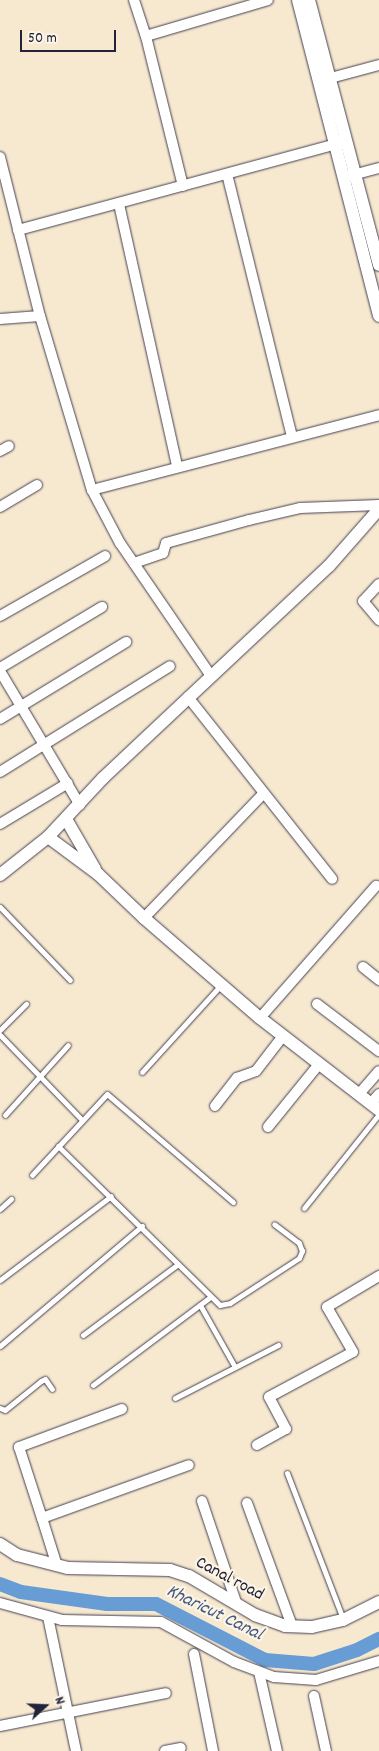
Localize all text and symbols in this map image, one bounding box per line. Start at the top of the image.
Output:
scale bar [22,20,119,52]
text: 50 m [28,28,57,50]
street label: Canal road [191,1553,267,1607]
water label: Kharicut Canal [162,1581,266,1647]
north arrow [20,1681,70,1731]
text: N [49,1694,70,1708]

